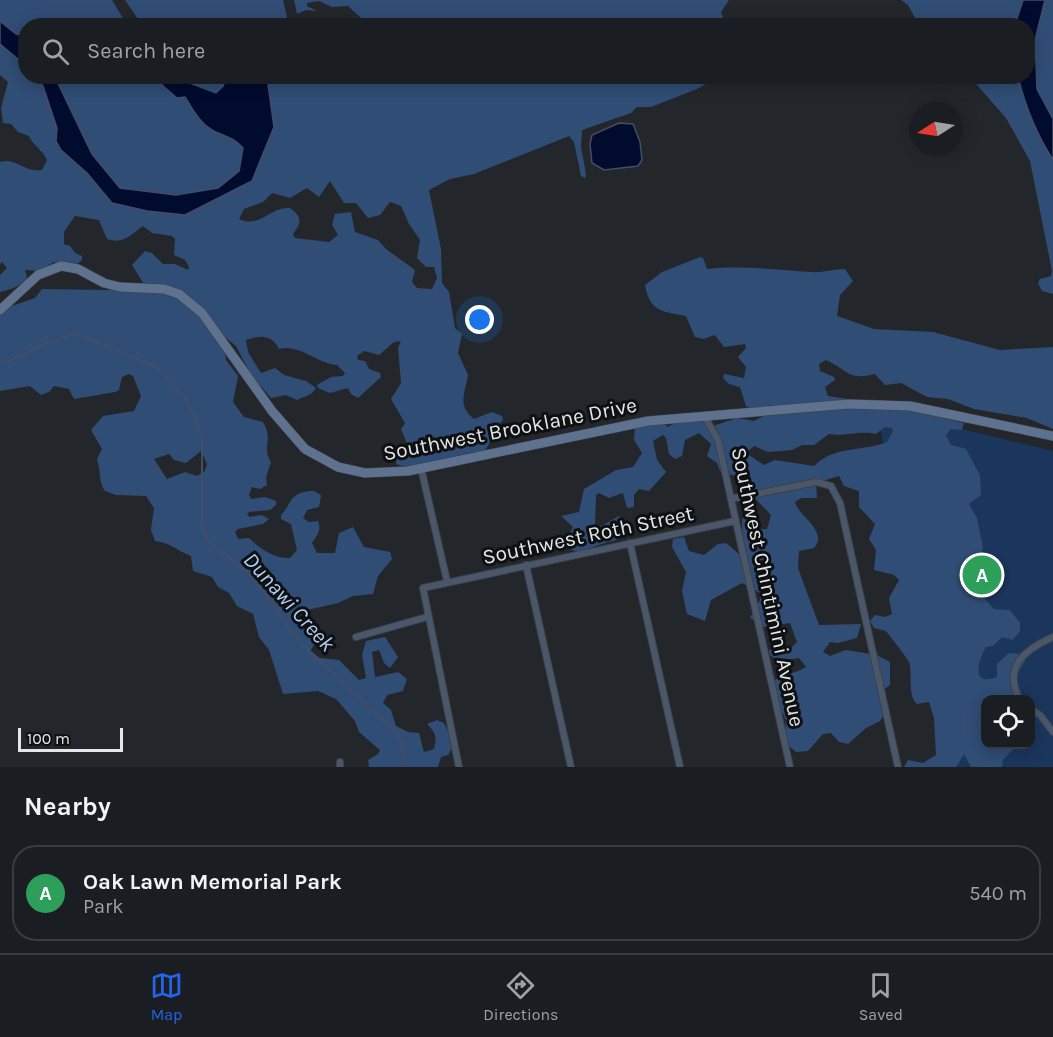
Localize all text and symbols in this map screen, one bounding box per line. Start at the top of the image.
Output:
search box [18,18,1035,84]
icon: search [39,35,72,68]
text: Search here [87,38,205,64]
north arrow [909,102,963,156]
your location [465,305,494,334]
street label: Southwest Brooklane Drive [381,393,639,465]
street label: Southwest Chintimini Avenue [727,445,809,729]
street label: Southwest Roth Street [480,501,696,569]
water label: Dunawi Creek [238,547,341,658]
pin: A [962,552,1002,598]
map controls [981,695,1035,749]
button: locate [981,695,1035,749]
scale bar [18,725,123,752]
text: 100 m [27,729,70,748]
text: Nearby [24,791,111,822]
text: Oak Lawn Memorial Park [83,869,342,895]
text: A [39,882,52,905]
text: 540 m [969,882,1027,905]
text: Park [83,895,124,918]
tab: Map [150,969,183,1024]
tab: Directions [483,969,558,1024]
tab: Saved [859,969,903,1024]

